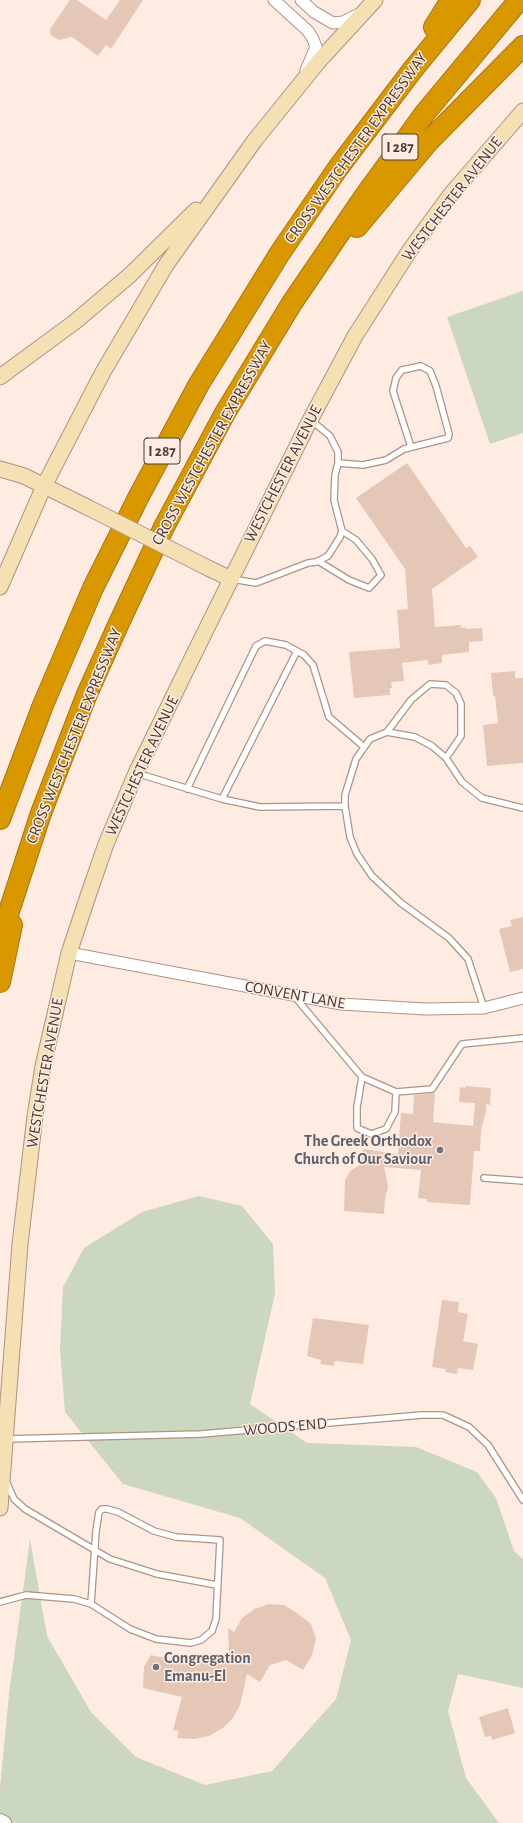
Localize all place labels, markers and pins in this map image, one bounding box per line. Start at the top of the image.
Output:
place label: The Greek Orthodox Church of Our Saviour [294,1131,432,1169]
marker: The Greek Orthodox Church of Our Saviour [435,1145,445,1155]
place label: Congregation Emanu-El [164,1648,251,1686]
marker: Congregation Emanu-El [151,1662,161,1672]

